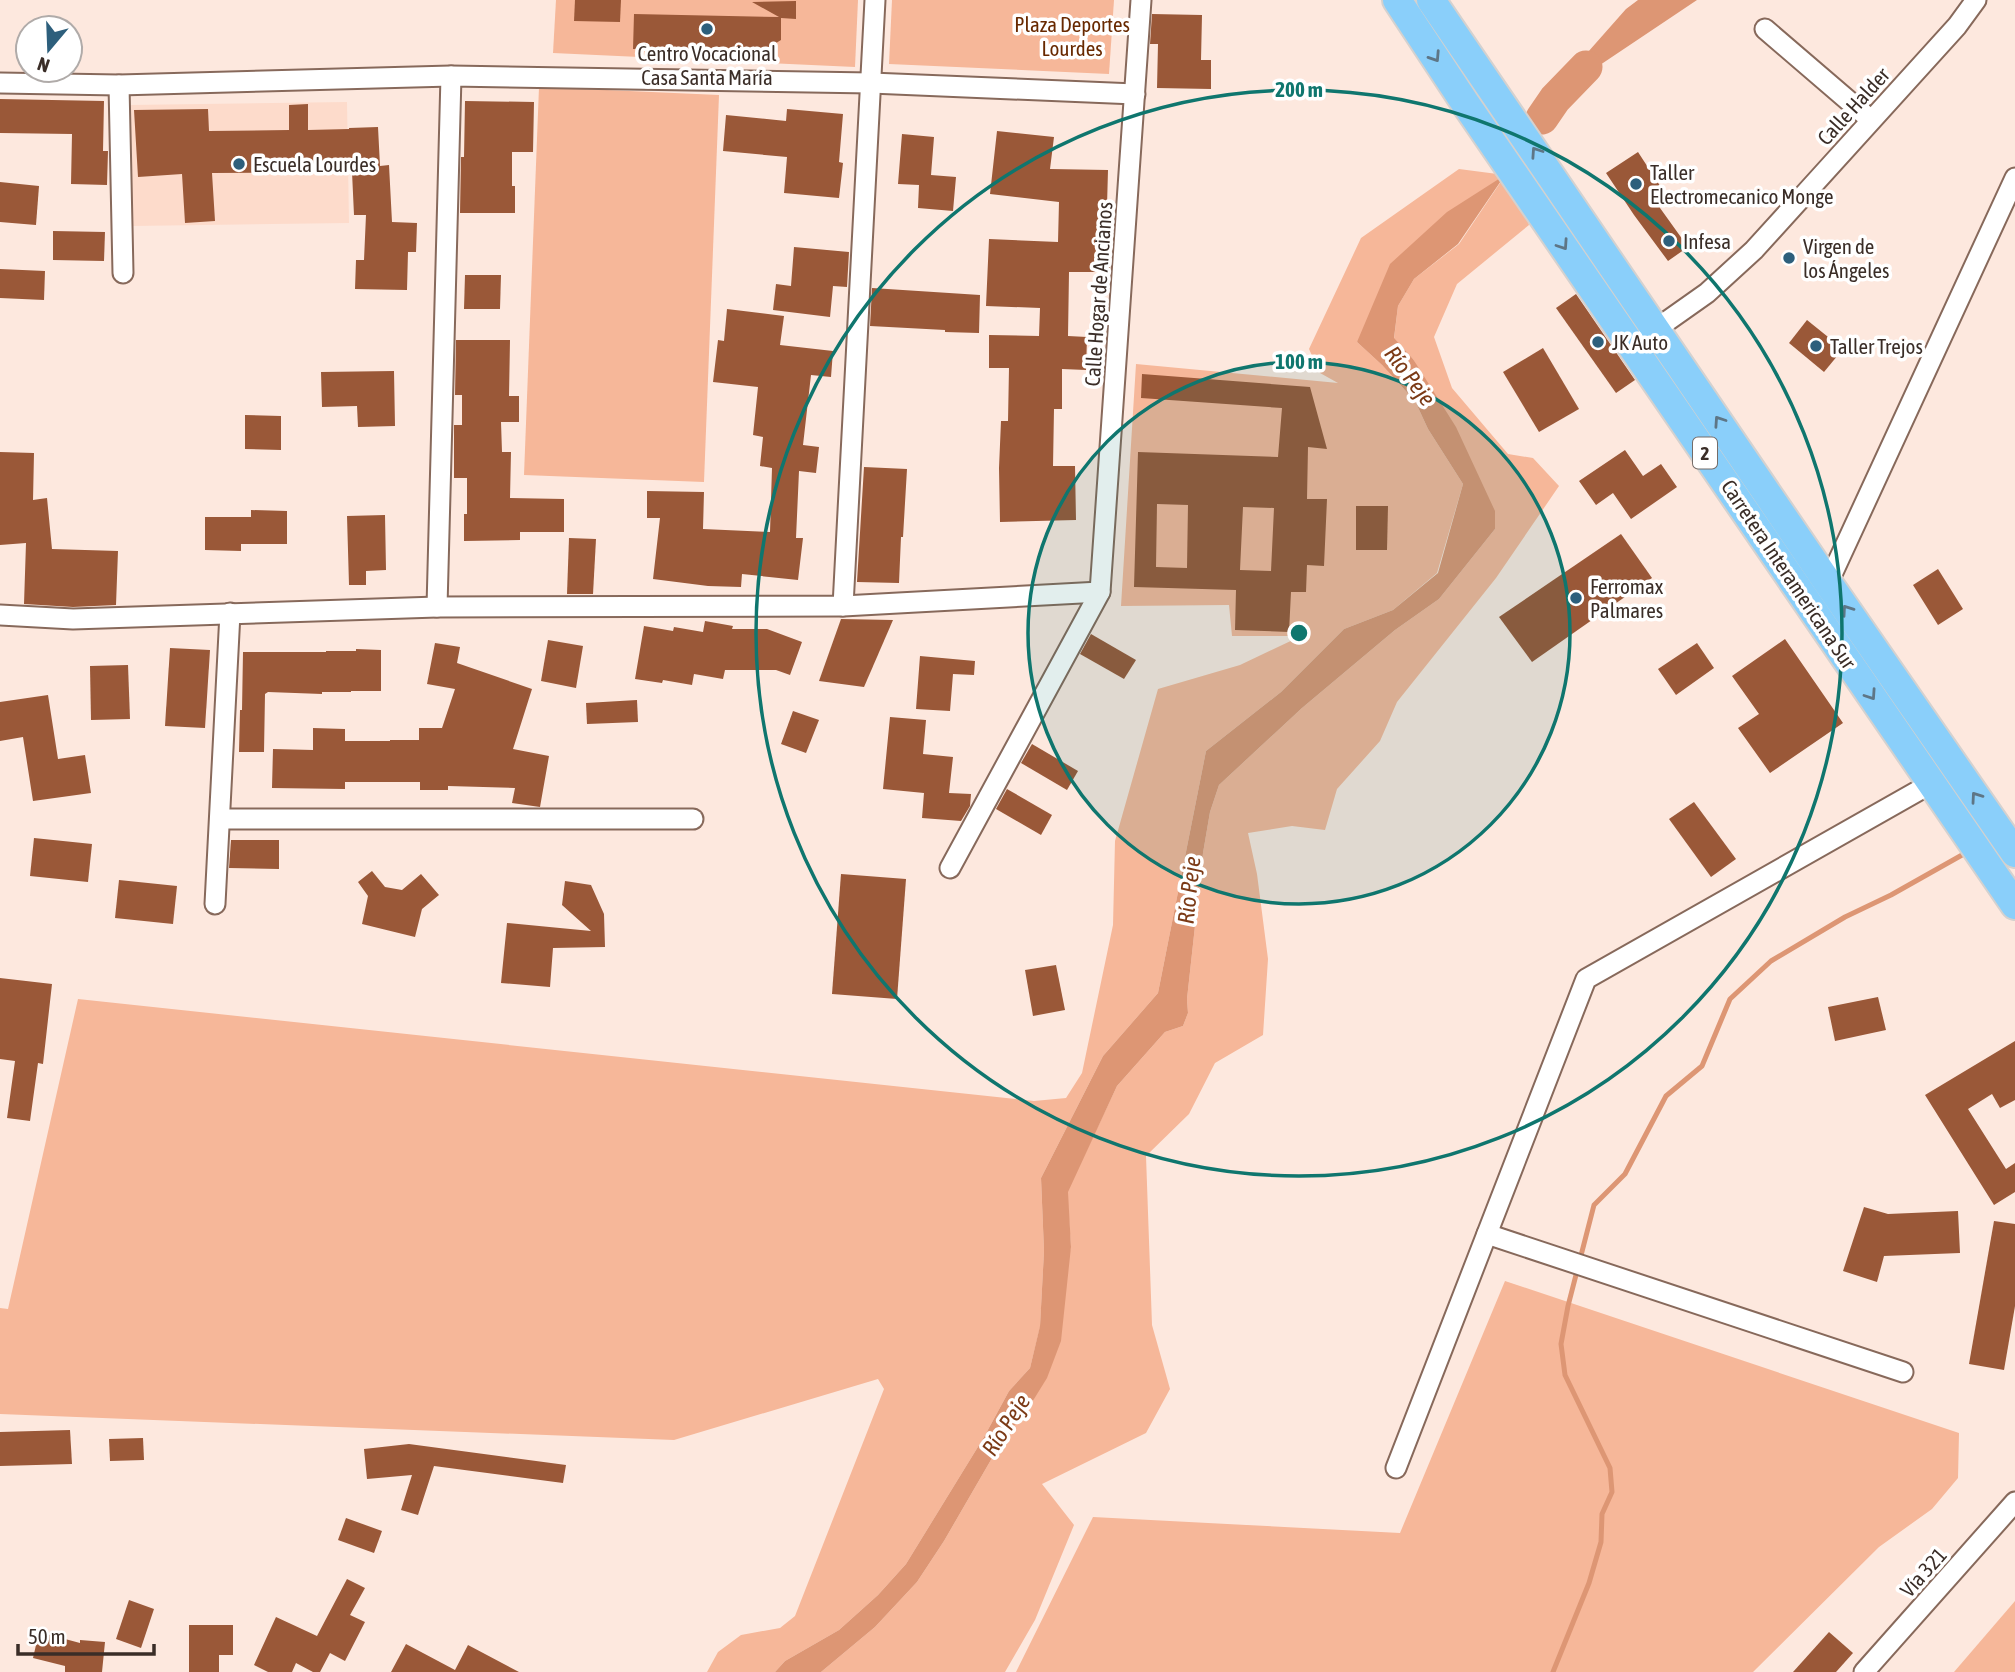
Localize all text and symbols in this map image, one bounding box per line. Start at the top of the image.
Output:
park label: Plaza Deportes Lourdes [1014,12,1130,60]
north arrow [14,14,84,84]
marker: Centro Vocacional Casa Santa María [699,21,715,37]
place label: Centro Vocacional Casa Santa María [637,41,777,89]
one-way arrow [1427,49,1439,62]
text: N [35,53,52,77]
street label: Calle Halder [1812,62,1894,150]
text: 200 m [1275,77,1323,101]
one-way arrow [1531,147,1544,160]
place label: Escuela Lourdes [253,152,376,176]
marker: Escuela Lourdes [231,156,247,172]
place label: Taller Electromecanico Monge [1650,160,1834,208]
marker: Taller Electromecanico Monge [1628,176,1644,192]
street label: Calle Hogar de Ancianos [1080,201,1116,387]
place label: Infesa [1683,229,1731,253]
marker: Infesa [1661,233,1677,249]
place label: Virgen de los Ángeles [1803,234,1889,282]
one-way arrow [1555,237,1567,250]
marker: Virgen de los Ángeles [1781,250,1797,266]
place label: JK Auto [1612,330,1668,354]
marker: JK Auto [1590,334,1606,350]
place label: Taller Trejos [1830,334,1923,358]
marker: Taller Trejos [1808,338,1824,354]
water label: Río Peje [1379,341,1441,411]
text: 100 m [1275,349,1323,373]
one-way arrow [1714,416,1727,429]
road number: 2 [1693,437,1717,468]
street label: Carretera Interamericana Sur [1717,475,1862,674]
place label: Ferromax Palmares [1590,574,1664,622]
marker: Ferromax Palmares [1568,590,1584,606]
one-way arrow [1843,605,1855,618]
centre of rings [1287,621,1311,645]
one-way arrow [1863,688,1876,701]
one-way arrow [1972,792,1984,805]
water label: Río Peje [1173,855,1205,925]
water label: Río Peje [977,1389,1035,1461]
street label: Vía 321 [1895,1543,1951,1601]
scale bar [18,1612,154,1656]
text: 50 m [28,1624,66,1648]

